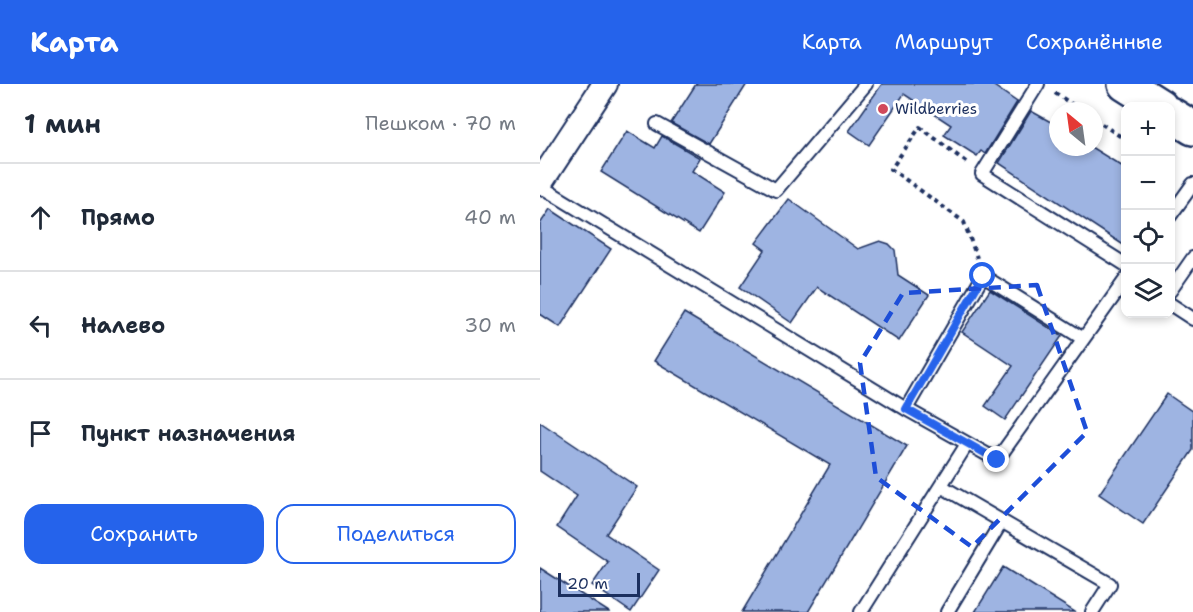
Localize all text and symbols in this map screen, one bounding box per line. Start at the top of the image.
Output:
text: Карта [30,23,119,61]
text: Карта [802,28,862,56]
text: Маршрут [895,28,993,56]
text: Сохранённые [1026,28,1163,56]
place label: Wildberries [895,99,977,119]
marker: Wildberries [876,102,890,116]
north arrow [1049,102,1103,156]
map controls [1121,102,1175,318]
button: + [1121,102,1175,156]
text: 1 мин [24,106,101,141]
text: Пешком · 70 m [365,110,516,136]
button: − [1121,156,1175,210]
icon: ahead [24,201,57,234]
text: Прямо [81,203,155,232]
text: 40 m [464,204,516,230]
button: locate [1121,210,1175,264]
route start [969,262,995,288]
button: layers [1121,264,1175,318]
icon: left [24,309,57,342]
text: Налево [81,311,165,340]
text: 30 m [464,312,516,338]
icon: arrive [24,417,57,450]
text: Пункт назначения [81,419,295,448]
route end [983,446,1009,472]
button: Сохранить [24,504,264,564]
button: Поделиться [276,504,516,564]
scale bar [558,570,640,598]
text: 20 m [567,573,608,594]

